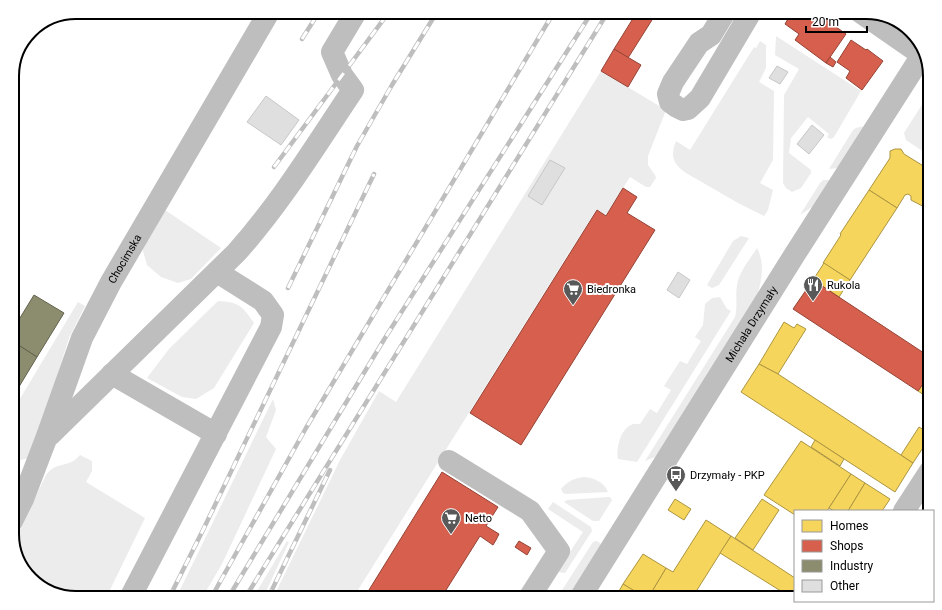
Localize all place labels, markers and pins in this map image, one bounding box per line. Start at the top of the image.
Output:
restaurant icon: Rukola [802,274,824,302]
supermarket icon: Biedronka [562,278,584,306]
place label: Rukola [827,279,860,292]
place label: Biedronka [587,283,636,296]
bus stop icon: Drzymały - PKP [665,464,687,492]
place label: Drzymały - PKP [690,469,765,482]
supermarket icon: Netto [440,507,462,535]
place label: Netto [465,512,492,525]

